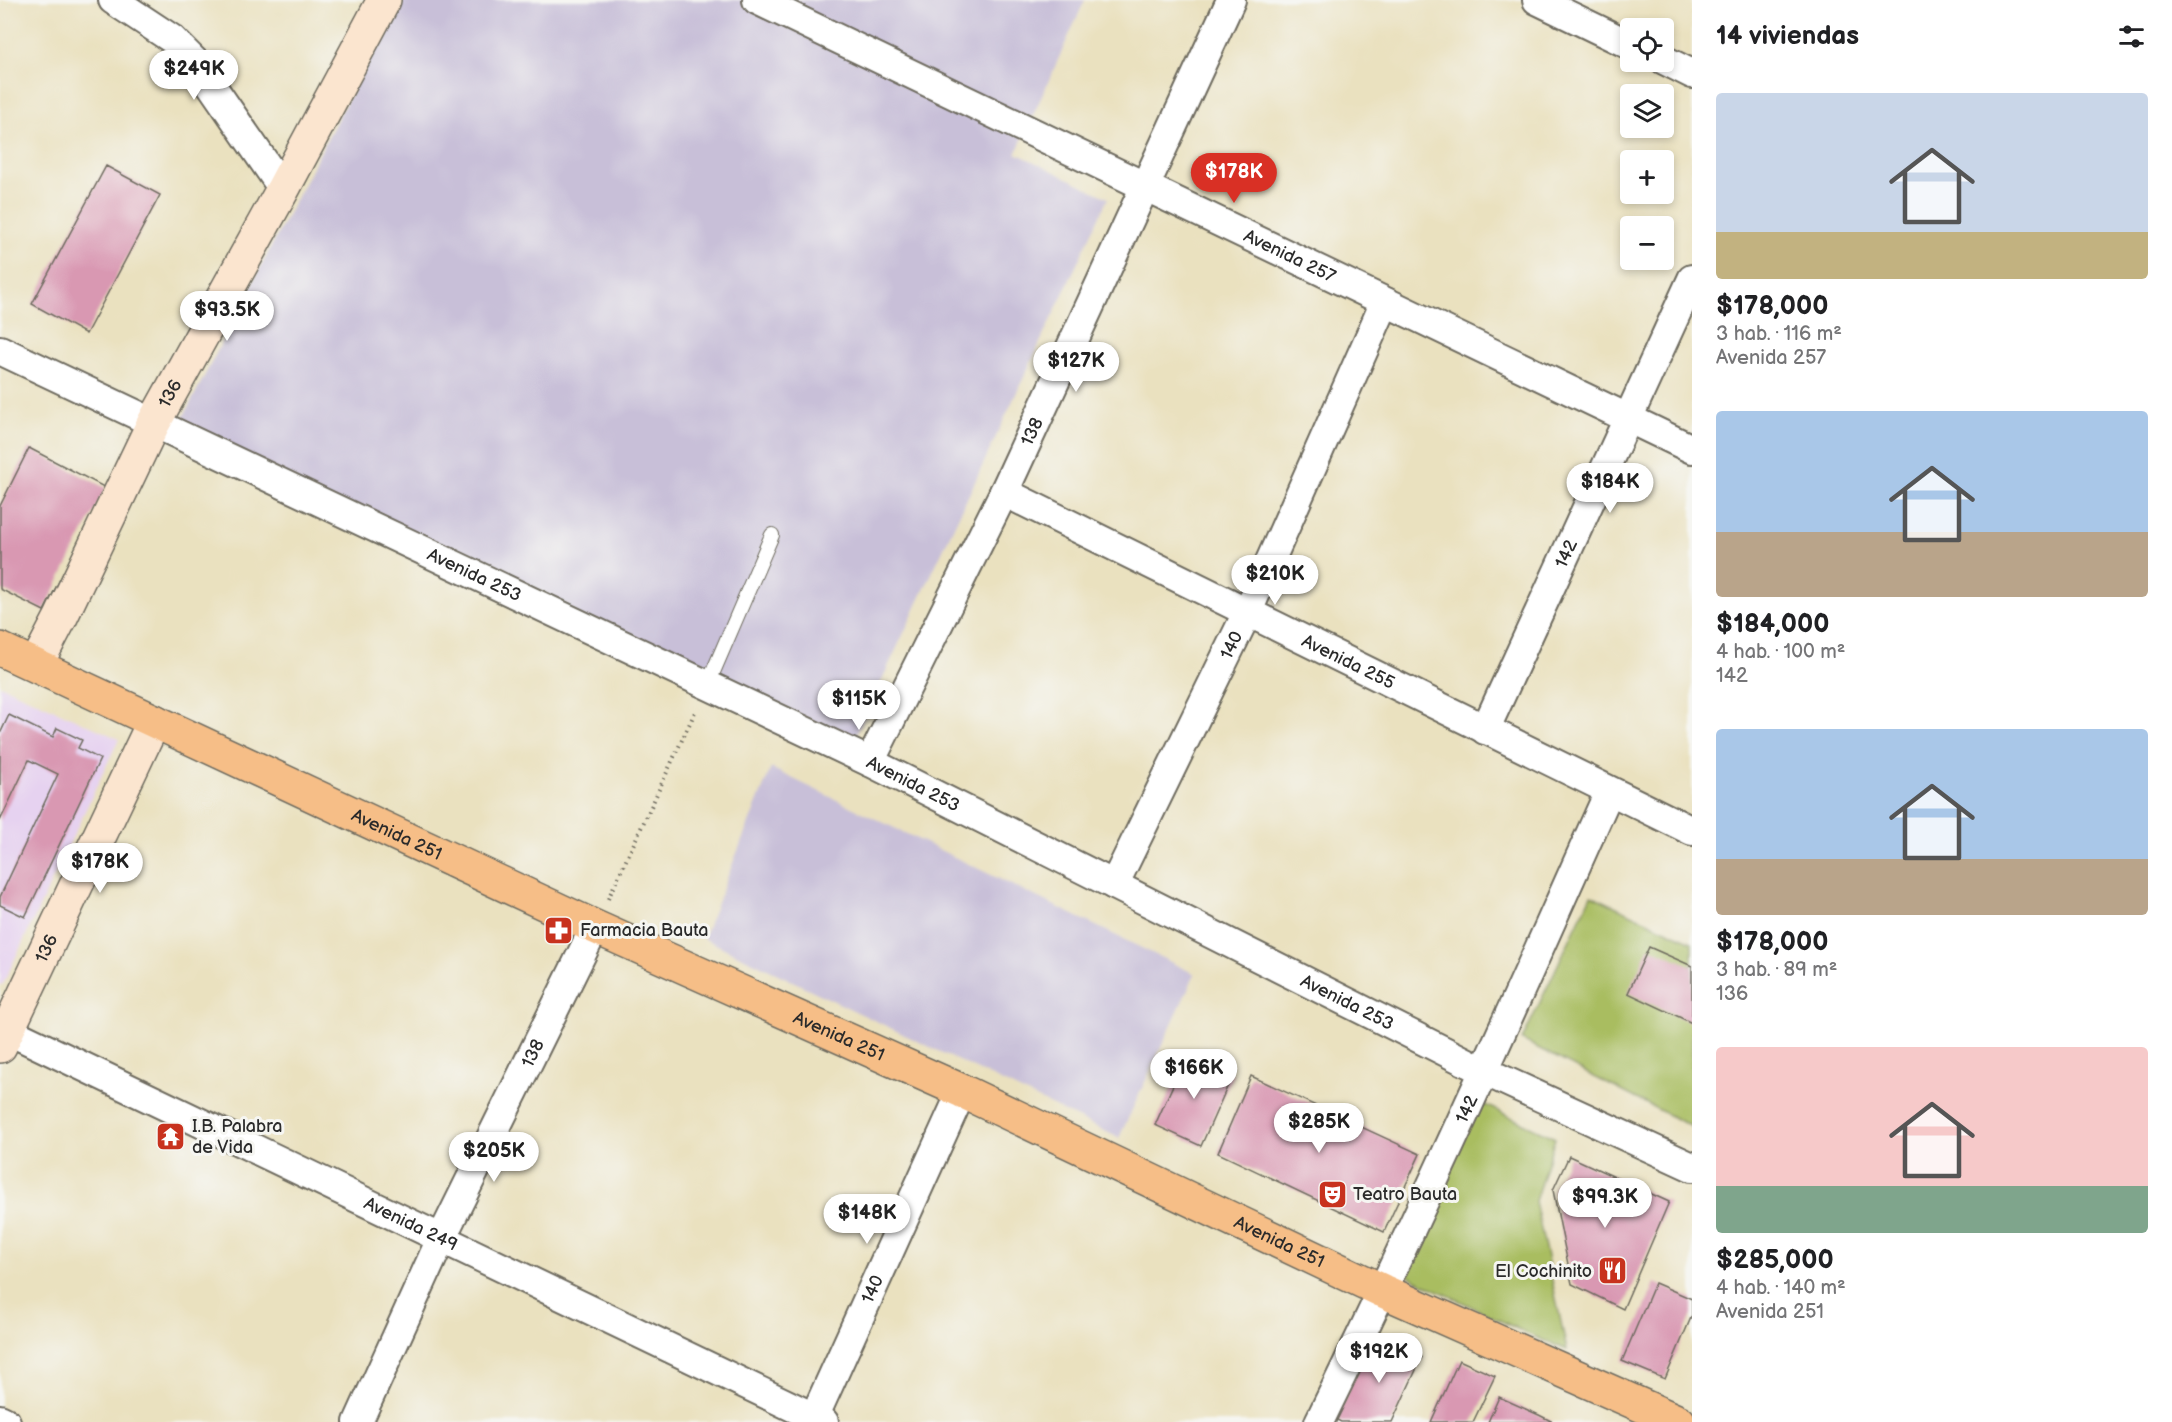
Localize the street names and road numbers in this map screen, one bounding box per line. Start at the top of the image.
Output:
street label: Avenida 257 [1240,225,1339,287]
street label: 136 [154,376,186,411]
street label: 138 [1016,414,1047,449]
street label: 142 [1550,536,1582,571]
street label: Avenida 253 [424,543,525,606]
street label: 140 [1216,628,1247,663]
street label: Avenida 255 [1299,630,1398,693]
street label: Avenida 253 [863,752,963,816]
street label: Avenida 251 [348,804,445,865]
street label: 136 [31,931,62,966]
street label: Avenida 253 [1297,970,1397,1034]
street label: Avenida 251 [790,1007,888,1065]
street label: 138 [517,1036,548,1071]
street label: 142 [1451,1091,1482,1126]
street label: Avenida 249 [361,1192,461,1255]
street label: Avenida 251 [1231,1211,1328,1272]
street label: 140 [857,1272,888,1306]

